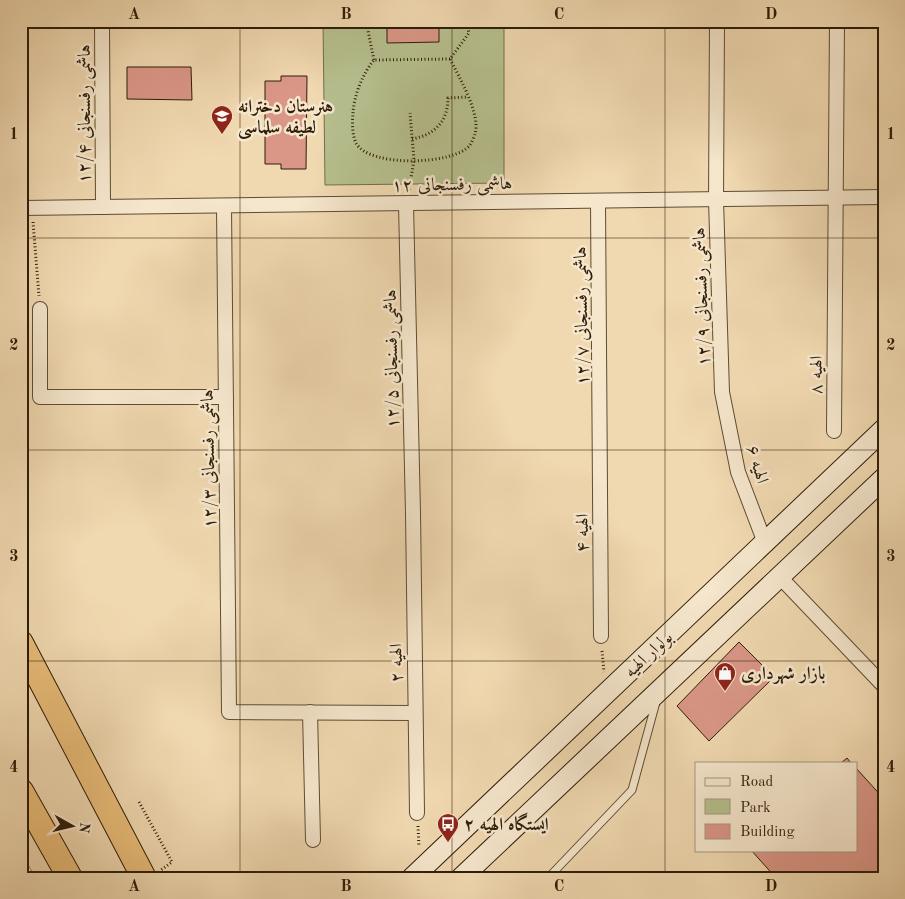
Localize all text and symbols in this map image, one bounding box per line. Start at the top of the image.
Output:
text: A [128,7,140,23]
text: B [340,7,352,23]
text: C [554,7,564,23]
text: D [765,7,777,23]
street label: هاشمی رفسنجانی ۱۲/۴ [76,44,96,184]
place label: هنرستان دخترانه لطیفه سلماسی [238,98,333,140]
school or university icon: هنرستان دخترانه لطیفه سلماسی [210,104,234,135]
text: 1 [9,127,19,143]
text: 1 [886,127,896,143]
street label: هاشمی رفسنجانی ۱۲ [392,175,512,197]
street label: هاشمی رفسنجانی ۱۲/۹ [691,227,715,367]
street label: هاشمی رفسنجانی ۱۲/۷ [572,246,594,386]
street label: هاشمی رفسنجانی ۱۲/۵ [382,289,404,429]
text: 2 [9,338,19,354]
text: 2 [886,338,896,354]
street label: الهیه ۸ [808,355,826,395]
street label: هاشمی رفسنجانی ۱۲/۳ [199,389,221,529]
street label: الهیه ۶ [743,443,771,486]
street label: الهیه ۴ [574,513,592,553]
text: 3 [9,549,19,565]
text: 3 [886,549,896,565]
street label: بولوار الهیه [621,628,677,682]
street label: الهیه ۲ [388,643,406,683]
shop icon: بازار شهرداری [713,661,737,692]
place label: بازار شهرداری [741,665,825,685]
text: 4 [9,760,19,776]
text: 4 [886,760,896,776]
legend [695,762,858,852]
text: Road [740,775,774,790]
text: Park [740,801,771,816]
north arrow [48,802,98,852]
bus stop icon: ایستگاه الهیه ۲ [436,812,460,843]
place label: ایستگاه الهیه ۲ [464,812,549,834]
text: N [76,821,92,834]
text: Building [740,825,795,840]
text: A [128,879,140,895]
text: B [340,879,352,895]
text: C [554,879,564,895]
text: D [765,879,777,895]

